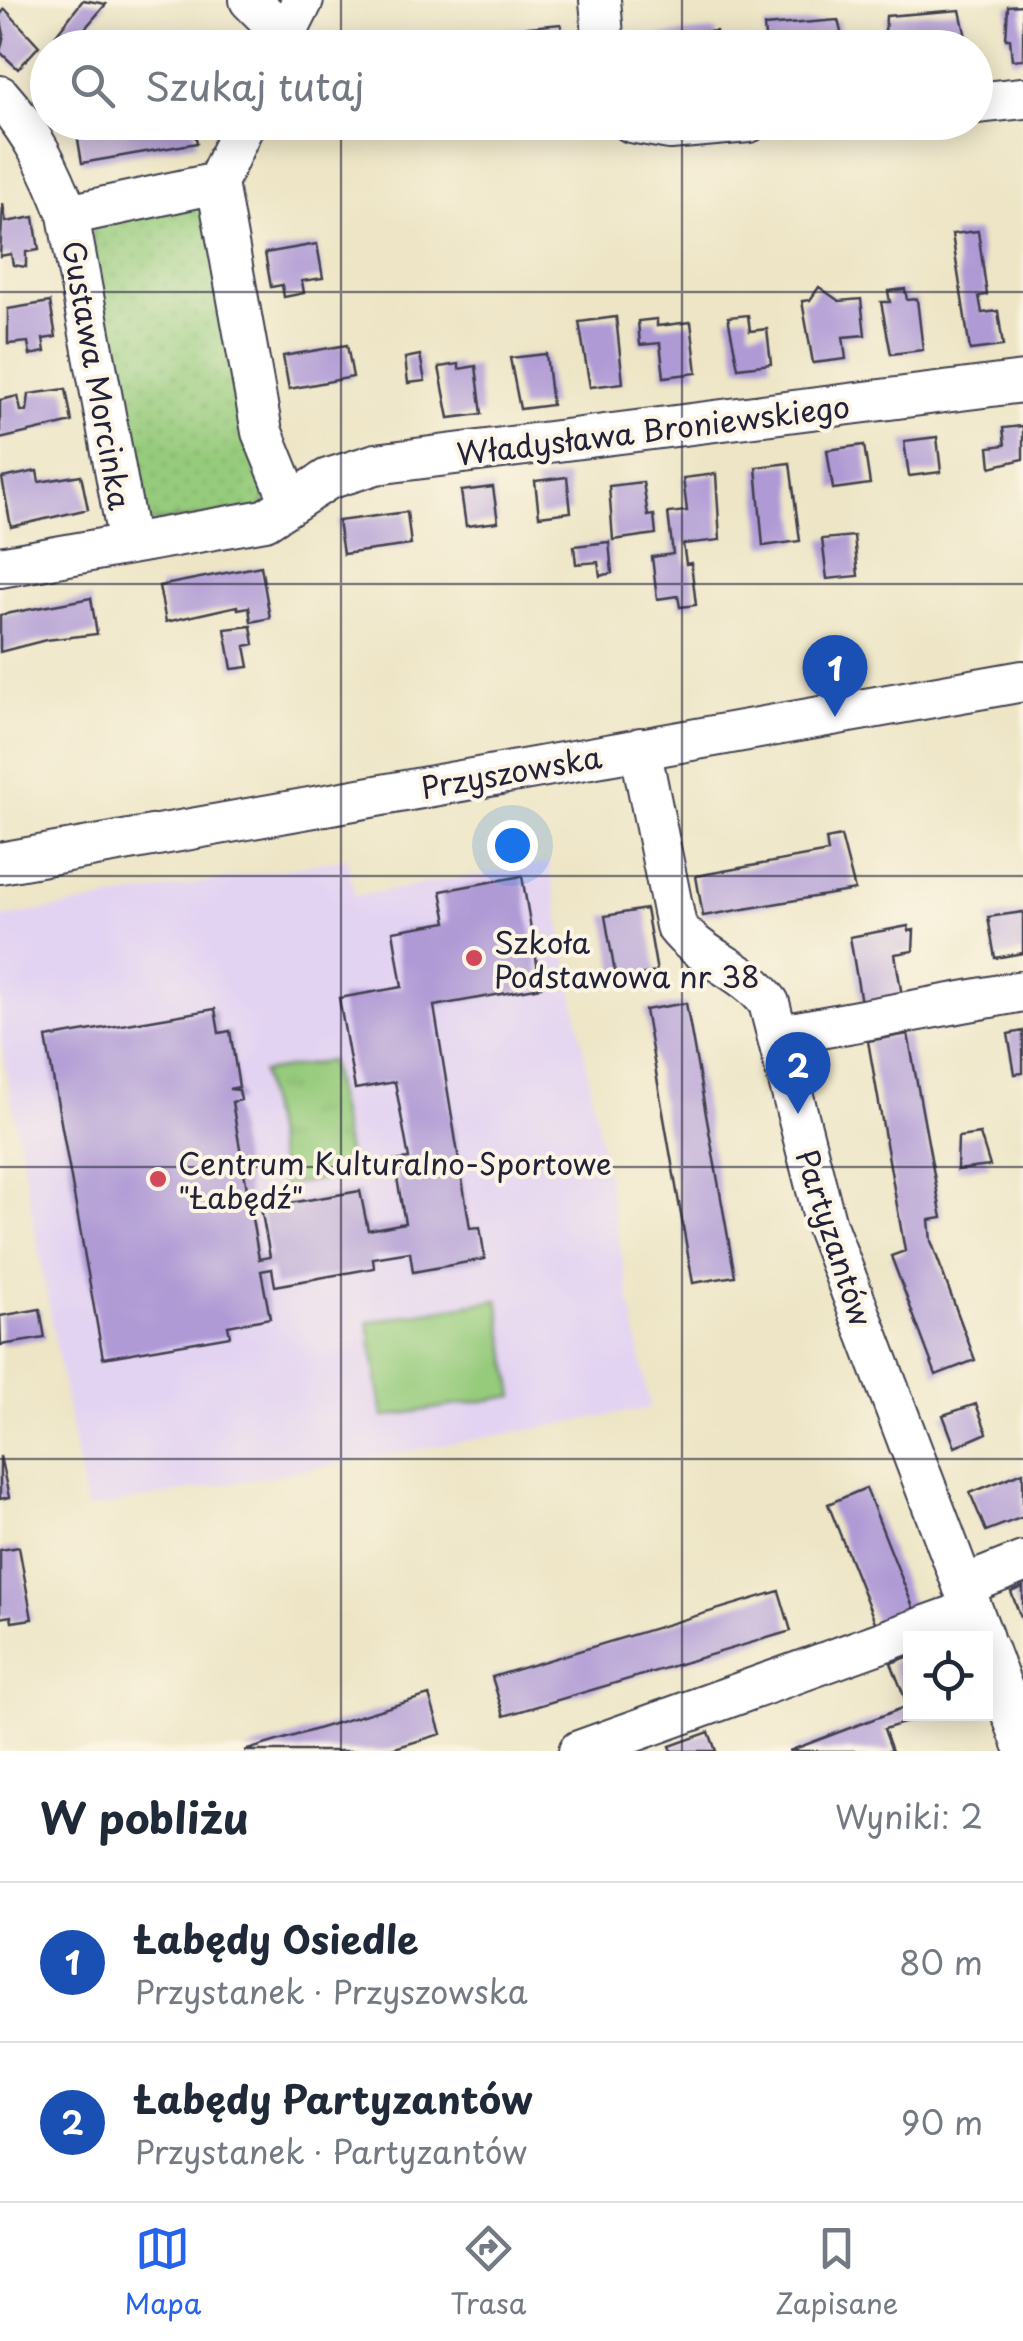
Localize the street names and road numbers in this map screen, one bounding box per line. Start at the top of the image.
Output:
street label: Gustawa Morcinka [52,237,144,513]
street label: Władysława Broniewskiego [454,383,852,475]
street label: Przyszowska [417,733,605,809]
street label: Partyzantów [785,1143,885,1331]

